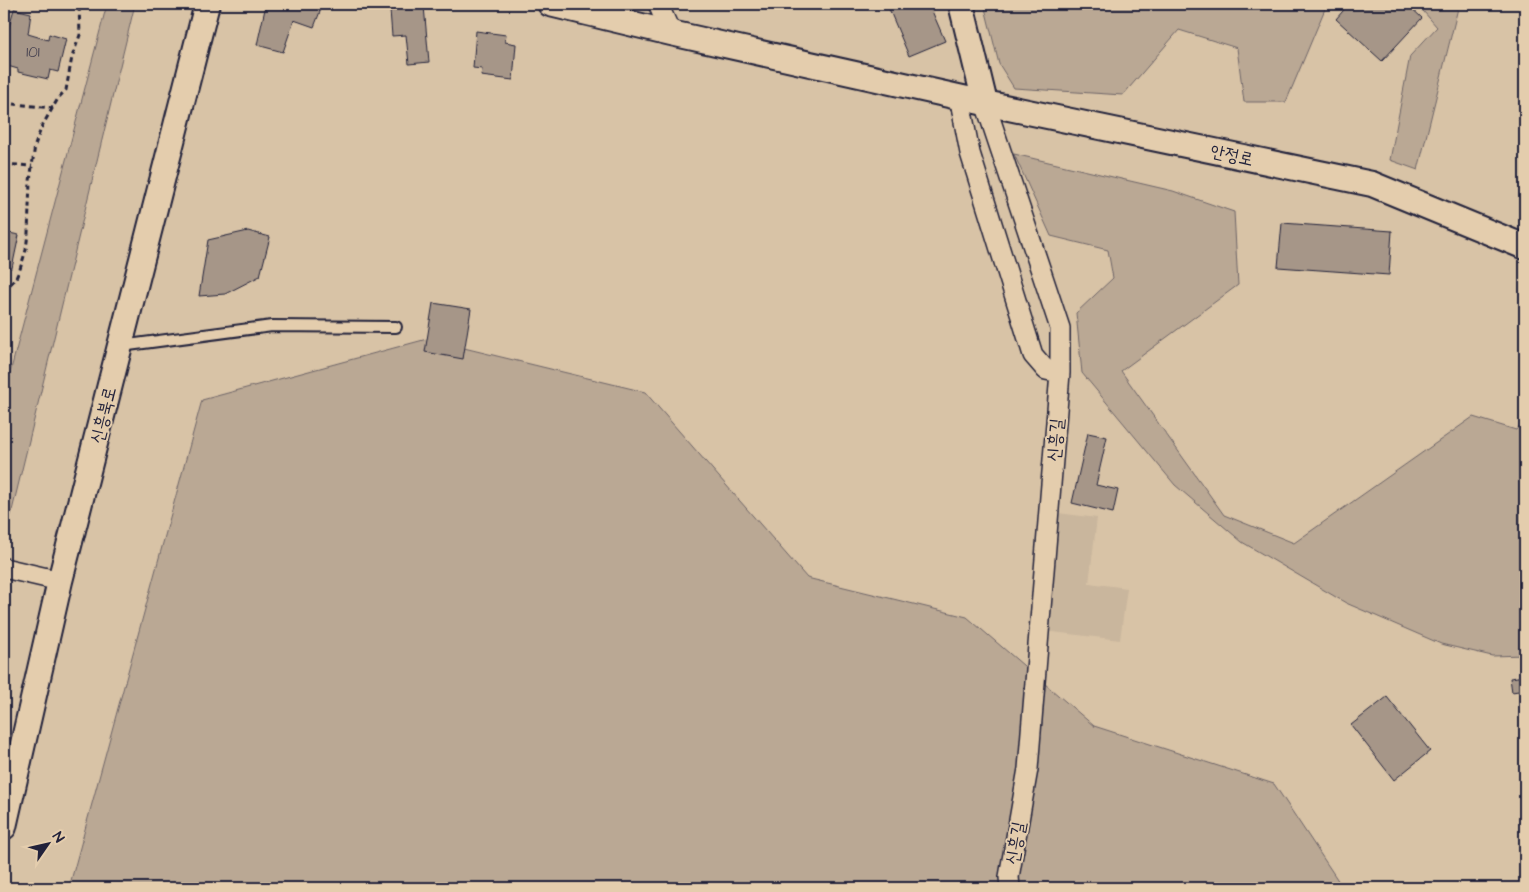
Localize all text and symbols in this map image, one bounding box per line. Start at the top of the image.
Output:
house number: 101 [26,42,40,63]
street label: 안정로 [1208,139,1256,172]
street label: 신흥북로 [84,384,123,446]
street label: 신흥길 [1041,417,1070,463]
street label: 신흥길 [999,819,1032,867]
north arrow [22,820,72,870]
text: N [47,828,69,847]

